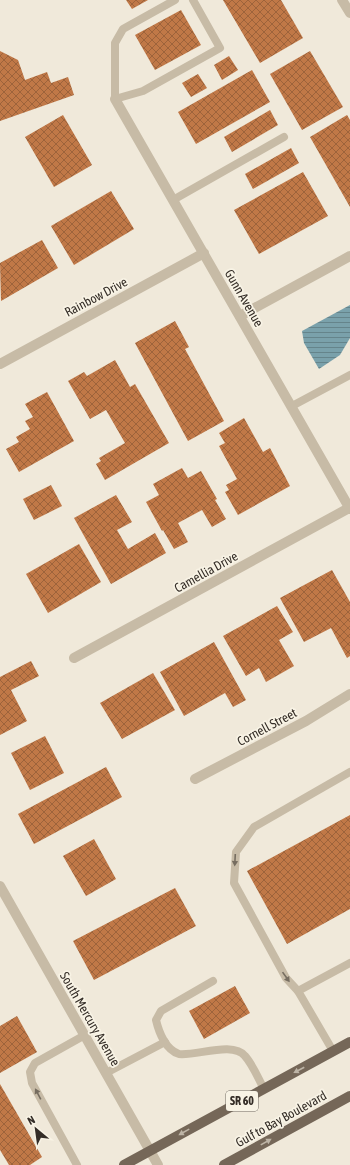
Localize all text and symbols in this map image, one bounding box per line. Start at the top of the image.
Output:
street label: Gunn Avenue [222,267,266,329]
street label: Rainbow Drive [62,274,130,320]
street label: Camellia Drive [172,548,240,596]
street label: Cornell Street [235,705,300,749]
one-way arrow [232,854,238,867]
street label: South Mercury Avenue [57,969,123,1069]
one-way arrow [282,971,290,982]
one-way arrow [293,1067,304,1073]
one-way arrow [35,1088,41,1100]
street label: Gulf to Bay Boulevard [233,1088,329,1150]
road number: SR 60 [226,1091,258,1111]
north arrow [16,1109,56,1149]
text: N [25,1113,37,1127]
one-way arrow [179,1129,190,1136]
one-way arrow [260,1139,272,1146]

